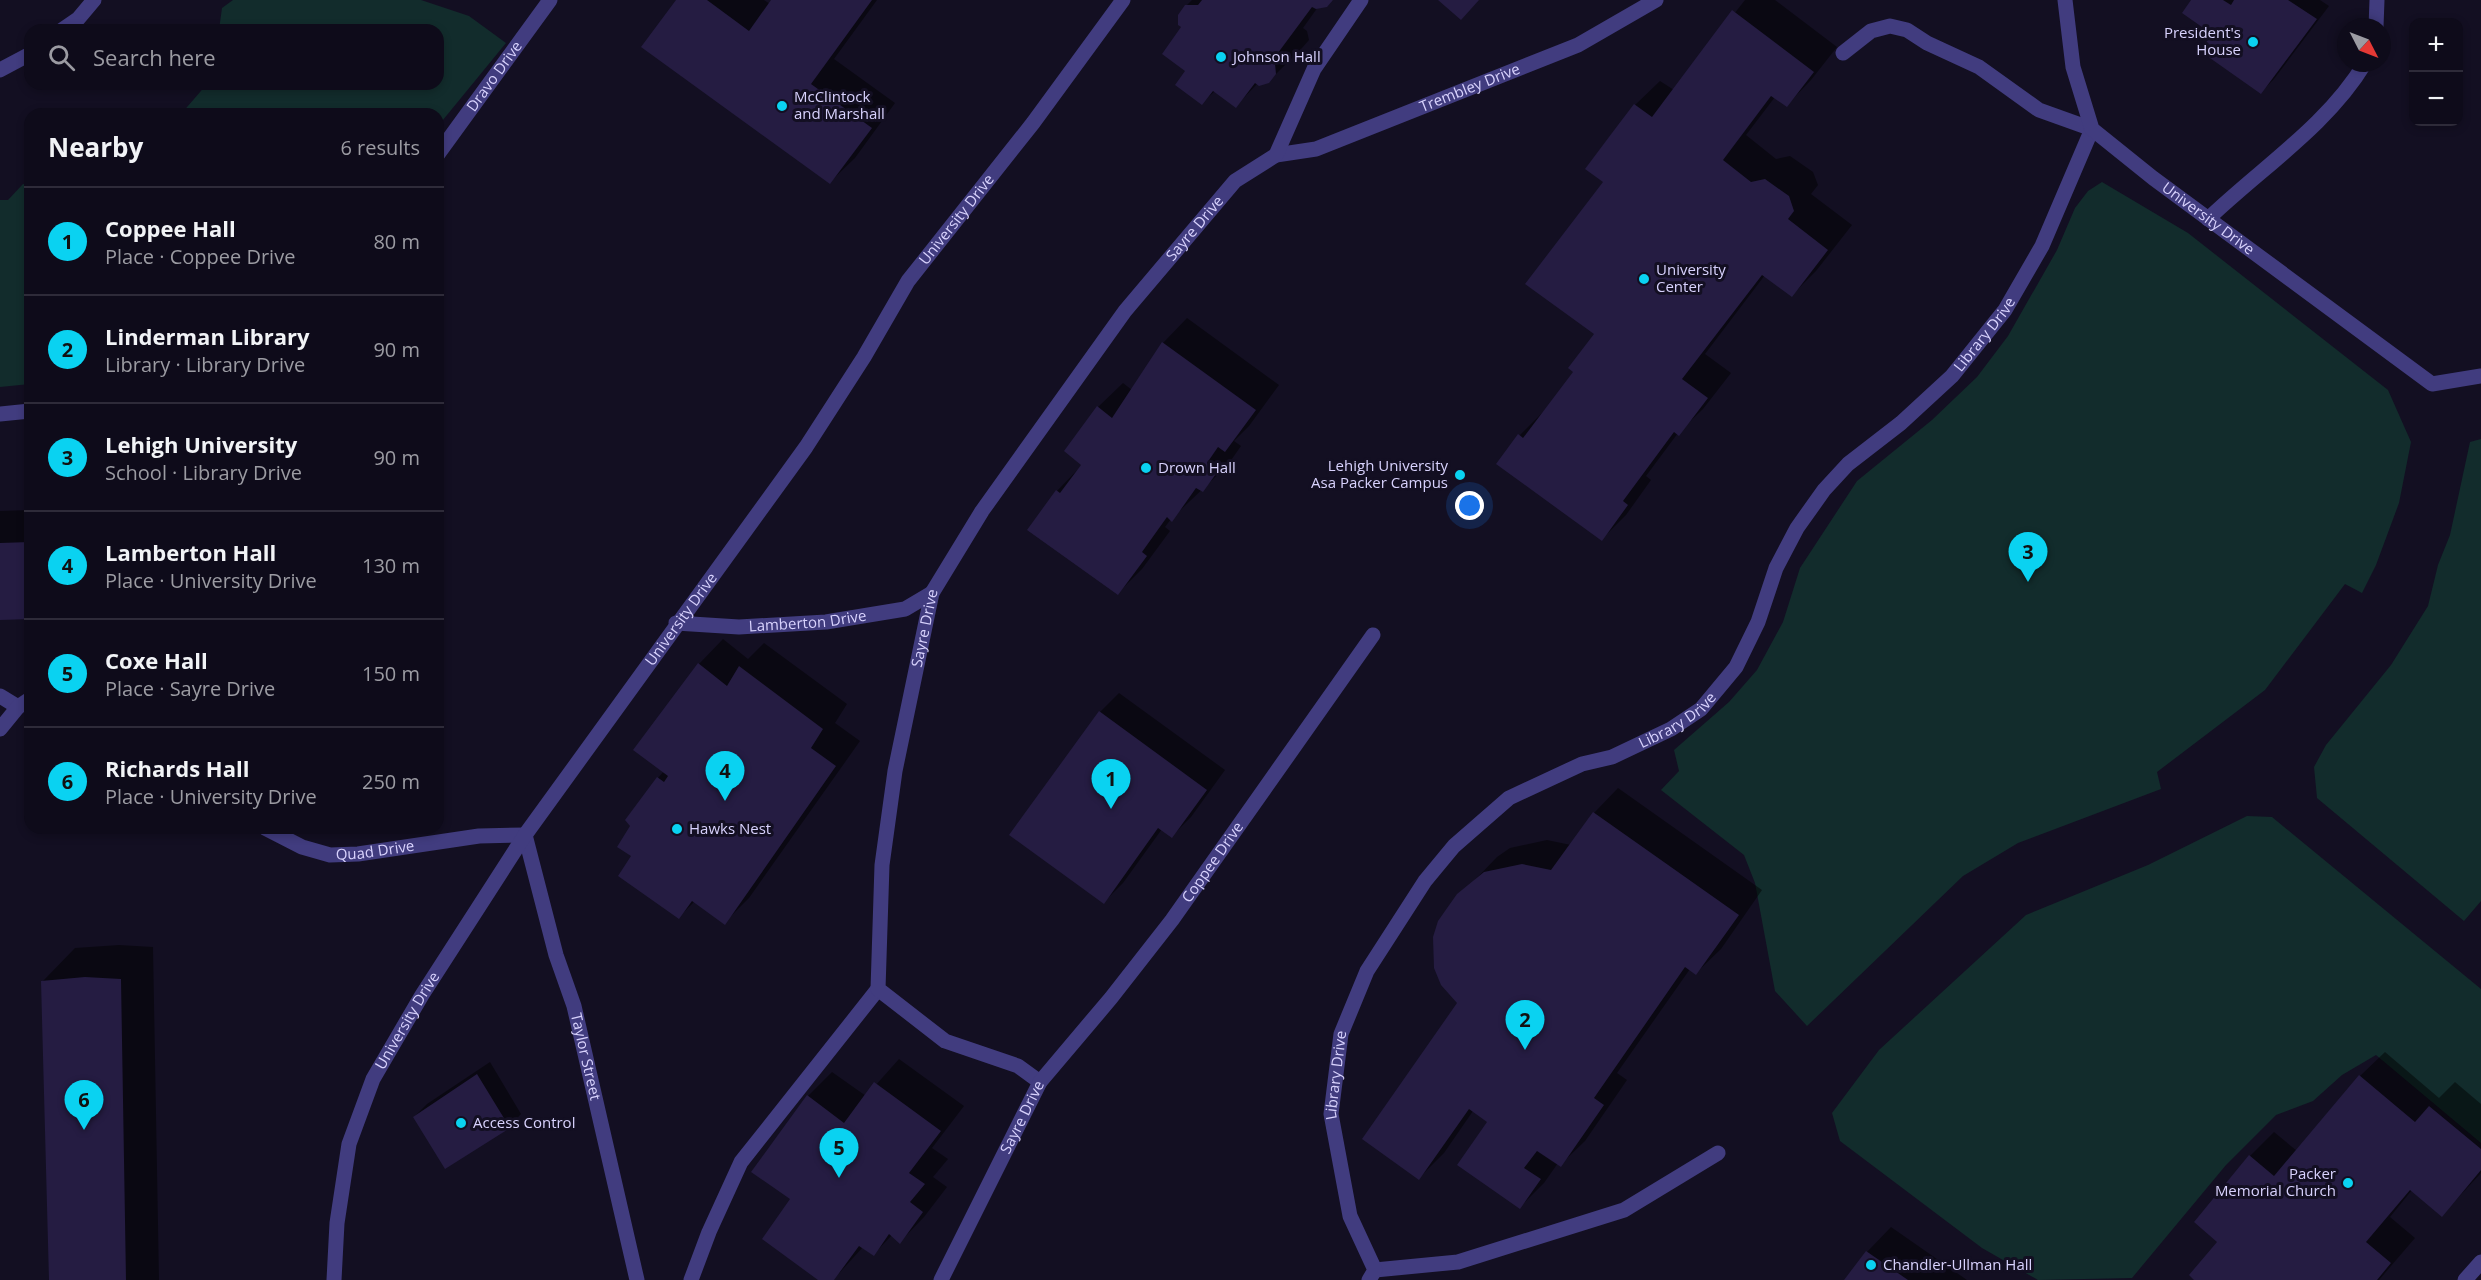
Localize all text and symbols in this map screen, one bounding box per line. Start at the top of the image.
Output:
north arrow [2337,18,2391,72]
map controls [2409,18,2463,126]
button: + [2409,18,2463,72]
place label: President's House [2164,22,2241,59]
search box [24,24,444,90]
marker: President's House [2246,35,2260,49]
street label: Dravo Drive [461,36,526,115]
icon: search [45,41,78,74]
text: Search here [93,42,216,72]
place label: Johnson Hall [1231,46,1321,66]
marker: Johnson Hall [1214,50,1228,64]
street label: Trembley Drive [1416,58,1523,116]
button: − [2409,72,2463,126]
place label: McClintock and Marshall [794,86,885,123]
marker: McClintock and Marshall [775,99,789,113]
text: Nearby [48,129,143,165]
text: 6 results [340,134,420,161]
street label: University Drive [914,169,998,269]
street label: University Drive [2158,177,2259,259]
street label: Sayre Drive [1161,191,1227,265]
text: Coppee Hall [105,213,236,243]
text: 1 [62,228,73,255]
text: 80 m [373,228,420,255]
text: Place · Coppee Drive [105,243,295,270]
place label: University Center [1656,259,1726,296]
marker: University Center [1637,272,1651,286]
street label: Library Drive [1948,293,2019,375]
text: Linderman Library [105,321,309,351]
text: 2 [62,336,73,363]
text: 90 m [373,336,420,363]
text: Library · Library Drive [105,351,305,378]
text: Lehigh University [105,429,297,459]
text: 3 [62,444,73,471]
text: 90 m [373,444,420,471]
place label: Lehigh University Asa Packer Campus [1311,455,1448,492]
place label: Drown Hall [1158,457,1236,477]
text: School · Library Drive [105,459,302,486]
marker: Drown Hall [1139,461,1153,475]
marker: Lehigh University Asa Packer Campus [1453,468,1467,482]
your location [1455,491,1484,520]
pin: 3 [2008,532,2048,582]
text: Lamberton Hall [105,537,276,567]
text: 4 [62,552,73,579]
text: 130 m [362,552,420,579]
text: Place · University Drive [105,567,317,594]
street label: University Drive [640,568,721,669]
street label: Sayre Drive [906,587,942,669]
street label: Lamberton Drive [748,605,868,635]
text: Coxe Hall [105,645,208,675]
text: 5 [62,660,73,687]
text: 150 m [362,660,420,687]
text: Place · Sayre Drive [105,675,275,702]
street label: Library Drive [1635,687,1720,752]
pin: 4 [706,752,744,801]
text: Richards Hall [105,753,249,783]
pin: 1 [1092,760,1130,809]
text: 6 [62,768,73,795]
text: 250 m [362,768,420,795]
text: Place · University Drive [105,783,317,810]
street label: Coppee Drive [1177,817,1247,906]
place label: Hawks Nest [689,818,771,838]
marker: Hawks Nest [670,822,684,836]
street label: Quad Drive [335,835,416,864]
street label: University Drive [370,967,443,1073]
pin: 2 [1506,1000,1544,1050]
street label: Taylor Street [567,1011,606,1102]
street label: Library Drive [1320,1029,1350,1122]
street label: Sayre Drive [995,1077,1048,1157]
pin: 6 [64,1080,104,1130]
place label: Access Control [473,1112,575,1132]
marker: Access Control [454,1116,468,1130]
pin: 5 [820,1128,858,1178]
place label: Packer Memorial Church [2215,1163,2336,1200]
marker: Packer Memorial Church [2341,1176,2355,1190]
place label: Chandler-Ullman Hall [1883,1254,2032,1274]
marker: Chandler-Ullman Hall [1864,1258,1878,1272]

